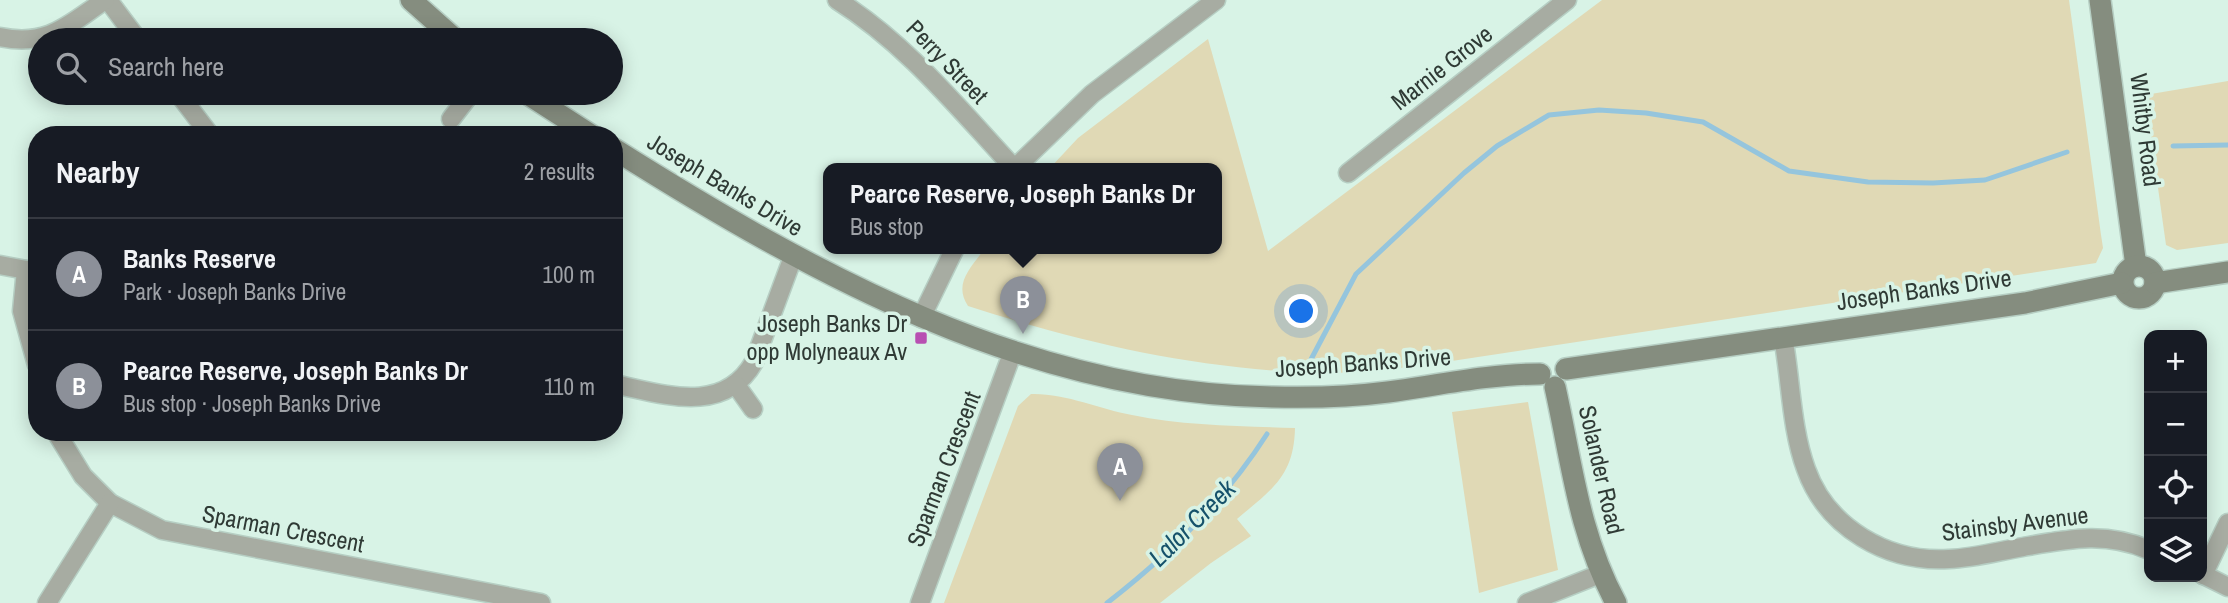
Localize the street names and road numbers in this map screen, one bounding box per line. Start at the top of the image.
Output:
street label: Perry Street [900,12,996,111]
street label: Marnie Grove [1384,18,1499,117]
street label: Whitby Road [2123,71,2169,188]
street label: Joseph Banks Drive [642,125,809,243]
street label: Joseph Banks Drive [1834,261,2013,317]
street label: Joseph Banks Drive [1274,340,1452,384]
street label: Sparman Crescent [899,386,988,551]
street label: Solander Road [1572,402,1632,537]
street label: Sparman Crescent [200,497,367,559]
street label: Stainsby Avenue [1940,498,2090,548]

